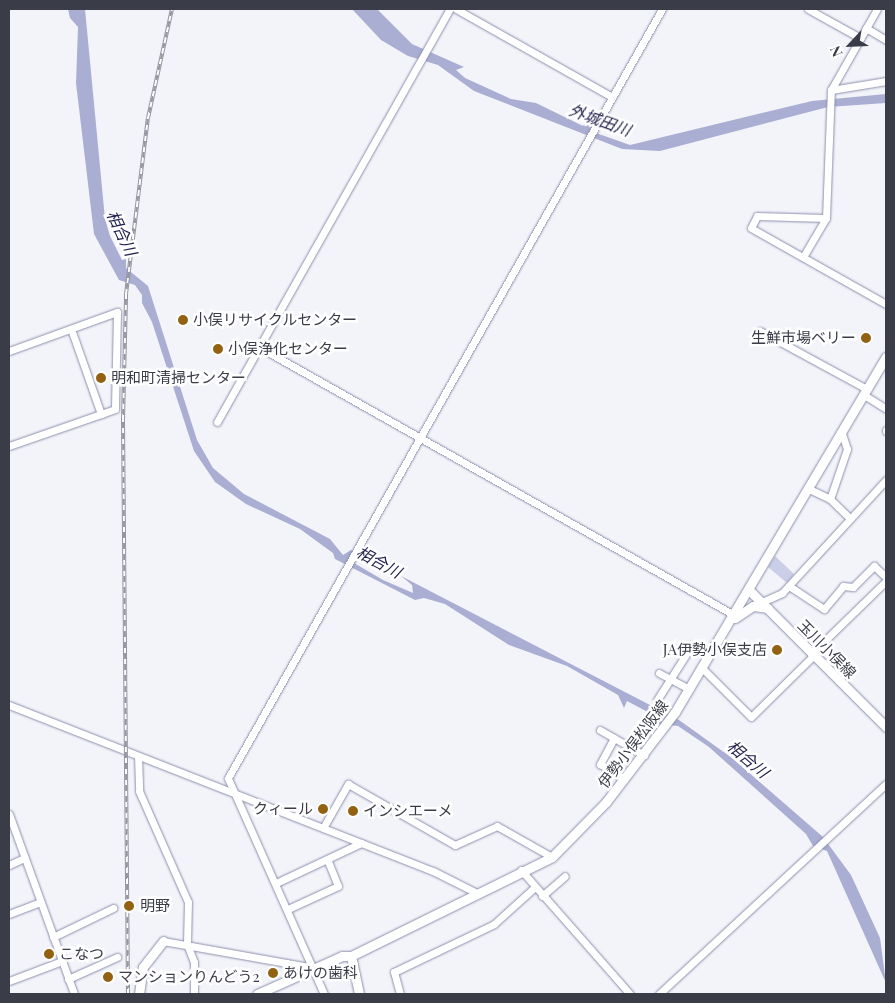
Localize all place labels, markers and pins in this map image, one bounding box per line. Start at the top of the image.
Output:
place label: 小俣リサイクルセンター [193,311,358,329]
marker: 小俣リサイクルセンター [177,314,189,326]
place label: 生鮮市場ベリー [751,329,856,347]
marker: 生鮮市場ベリー [860,332,872,344]
place label: 小俣浄化センター [228,340,348,358]
marker: 小俣浄化センター [212,343,224,355]
place label: 明和町清掃センター [111,369,246,387]
marker: 明和町清掃センター [95,372,107,384]
place label: JA伊勢小俣支店 [663,641,767,659]
marker: JA伊勢小俣支店 [771,644,783,656]
place label: クィール [253,800,313,818]
place label: インシエーメ [363,802,453,820]
marker: クィール [317,803,329,815]
marker: インシエーメ [347,805,359,817]
place label: 明野 [140,897,170,915]
marker: 明野 [122,899,136,913]
place label: こなつ [59,945,104,963]
marker: こなつ [43,948,55,960]
place label: あけの歯科 [283,964,358,982]
marker: あけの歯科 [267,967,279,979]
place label: マンションりんどう2 [118,968,260,986]
marker: マンションりんどう2 [102,971,114,983]

